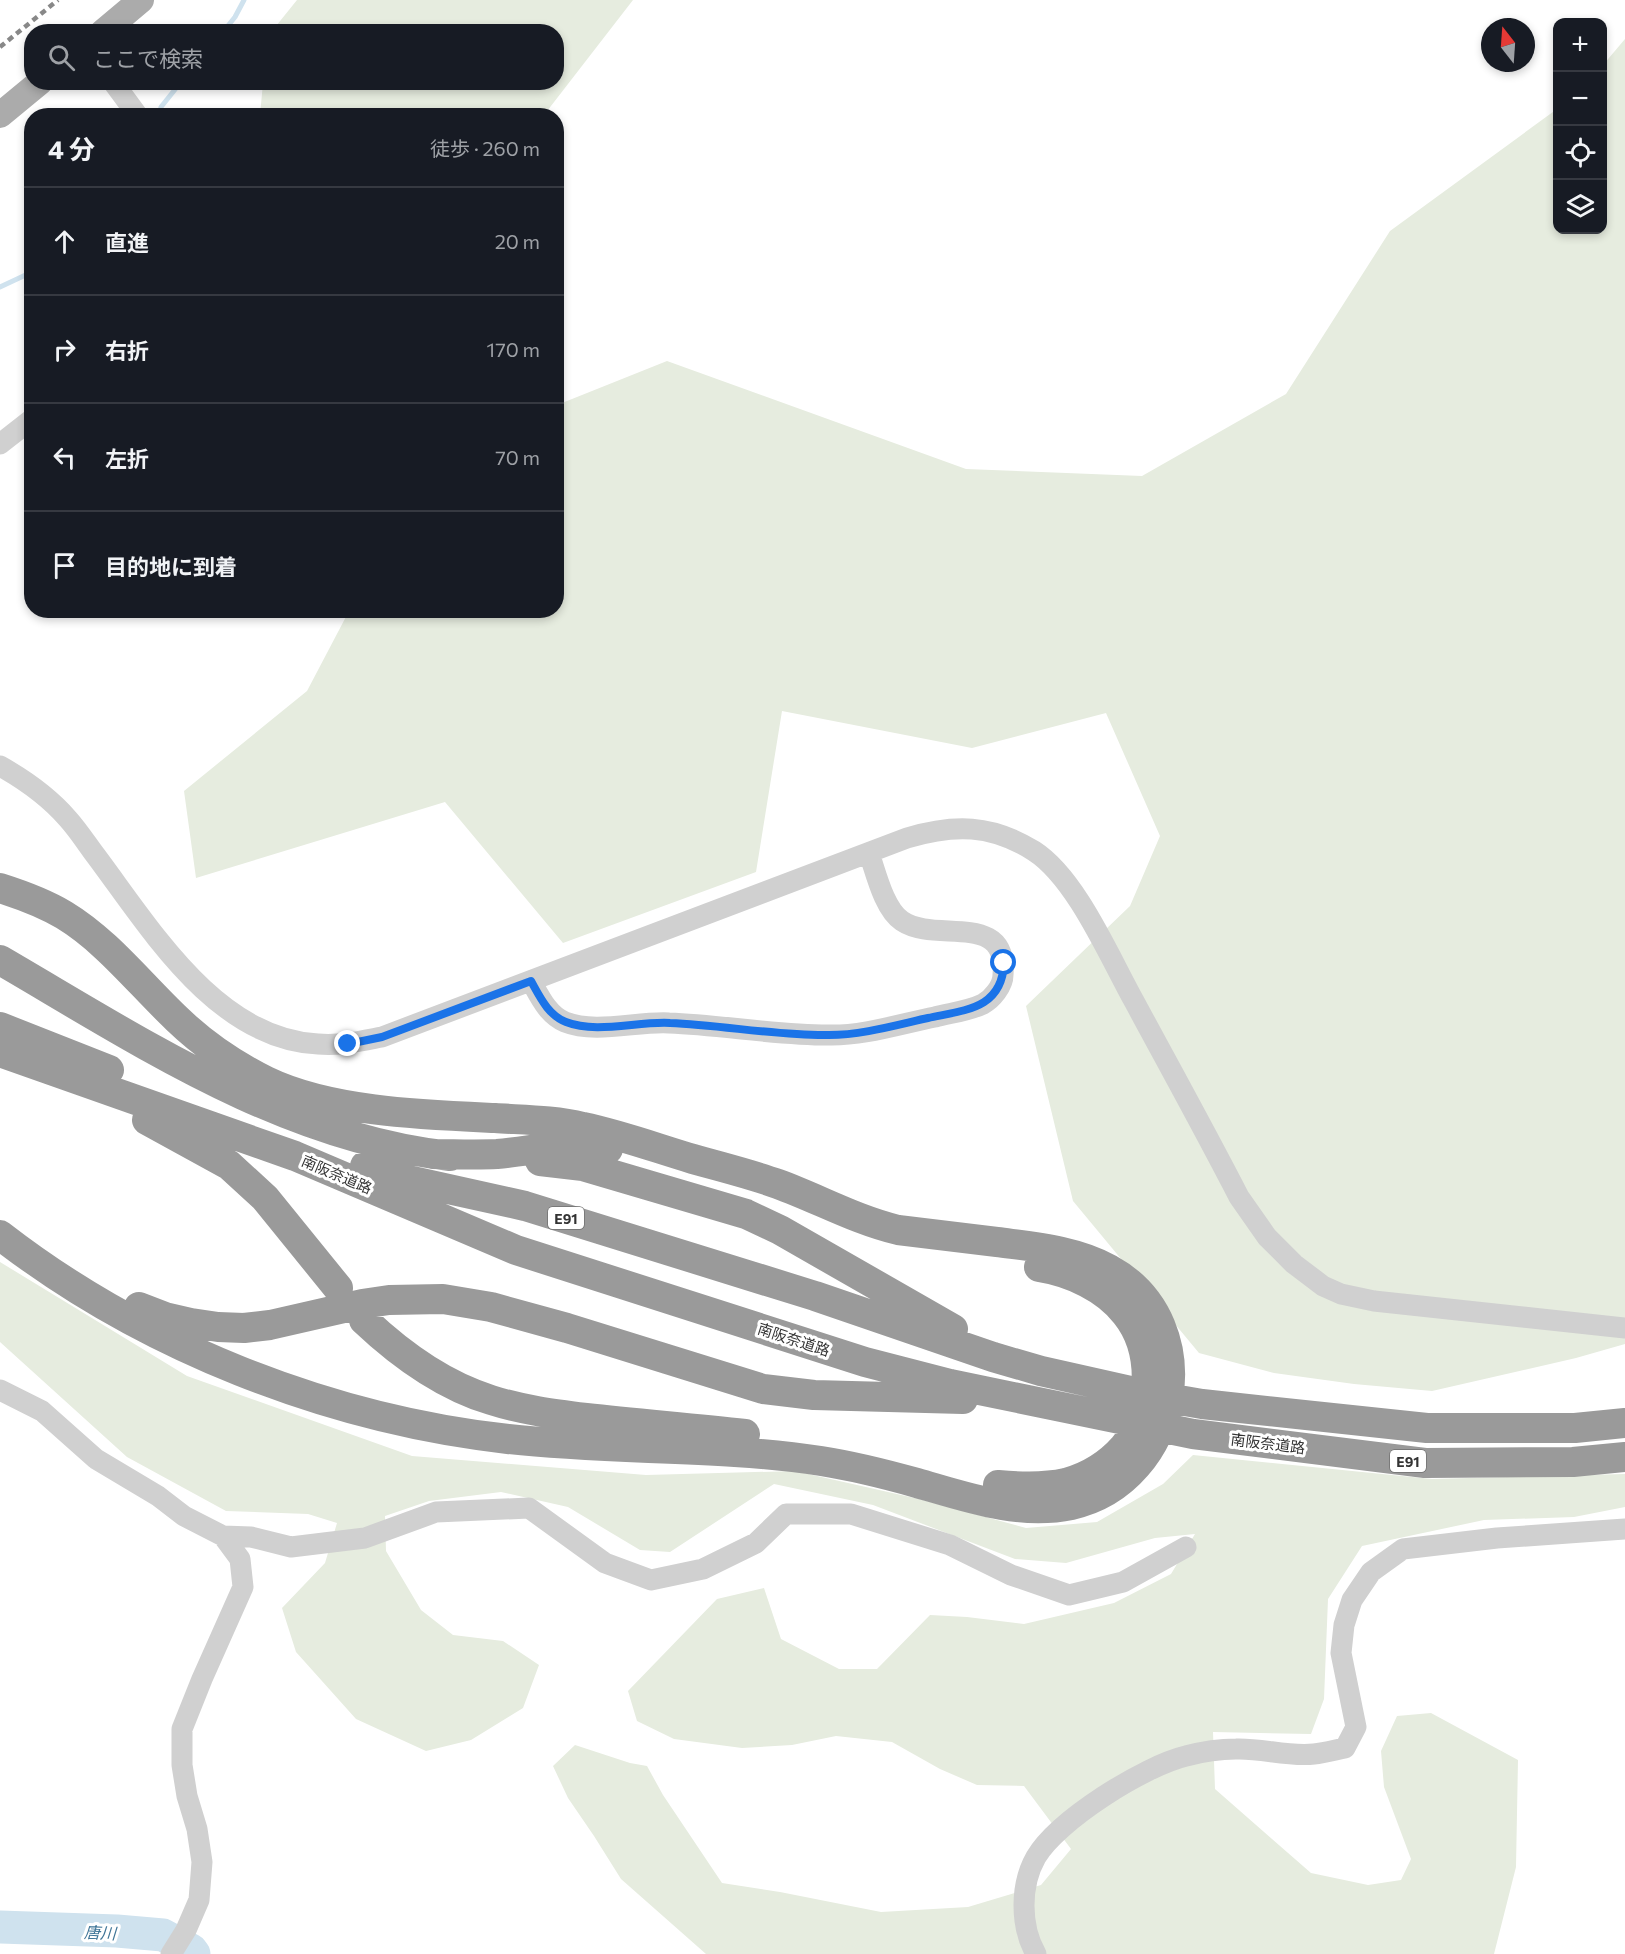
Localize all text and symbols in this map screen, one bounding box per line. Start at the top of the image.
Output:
north arrow [1481,18,1535,72]
map controls [1553,18,1607,234]
button: + [1553,18,1607,72]
search box [24,24,564,90]
icon: search [45,41,78,74]
text: ここで検索 [93,45,203,72]
button: − [1553,72,1607,126]
button: locate [1553,126,1607,180]
text: 4 分 [48,133,95,164]
text: 徒歩 · 260 m [430,136,540,160]
button: layers [1553,180,1607,234]
icon: ahead [48,225,81,258]
text: 直進 [105,229,149,256]
text: 20 m [495,229,540,253]
icon: right [48,333,81,366]
text: 右折 [105,337,149,364]
text: 170 m [487,337,540,361]
icon: left [48,441,81,474]
text: 左折 [105,445,149,472]
text: 70 m [495,445,540,469]
icon: arrive [48,549,81,582]
text: 目的地に到着 [105,553,237,580]
route start [990,949,1016,975]
route end [334,1030,360,1056]
street label: 南阪奈道路 [299,1151,375,1197]
road number: E91 [548,1207,584,1229]
street label: 南阪奈道路 [756,1319,832,1359]
street label: 南阪奈道路 [1230,1429,1306,1457]
road number: E91 [1390,1450,1426,1472]
water label: 唐川 [84,1922,118,1942]

